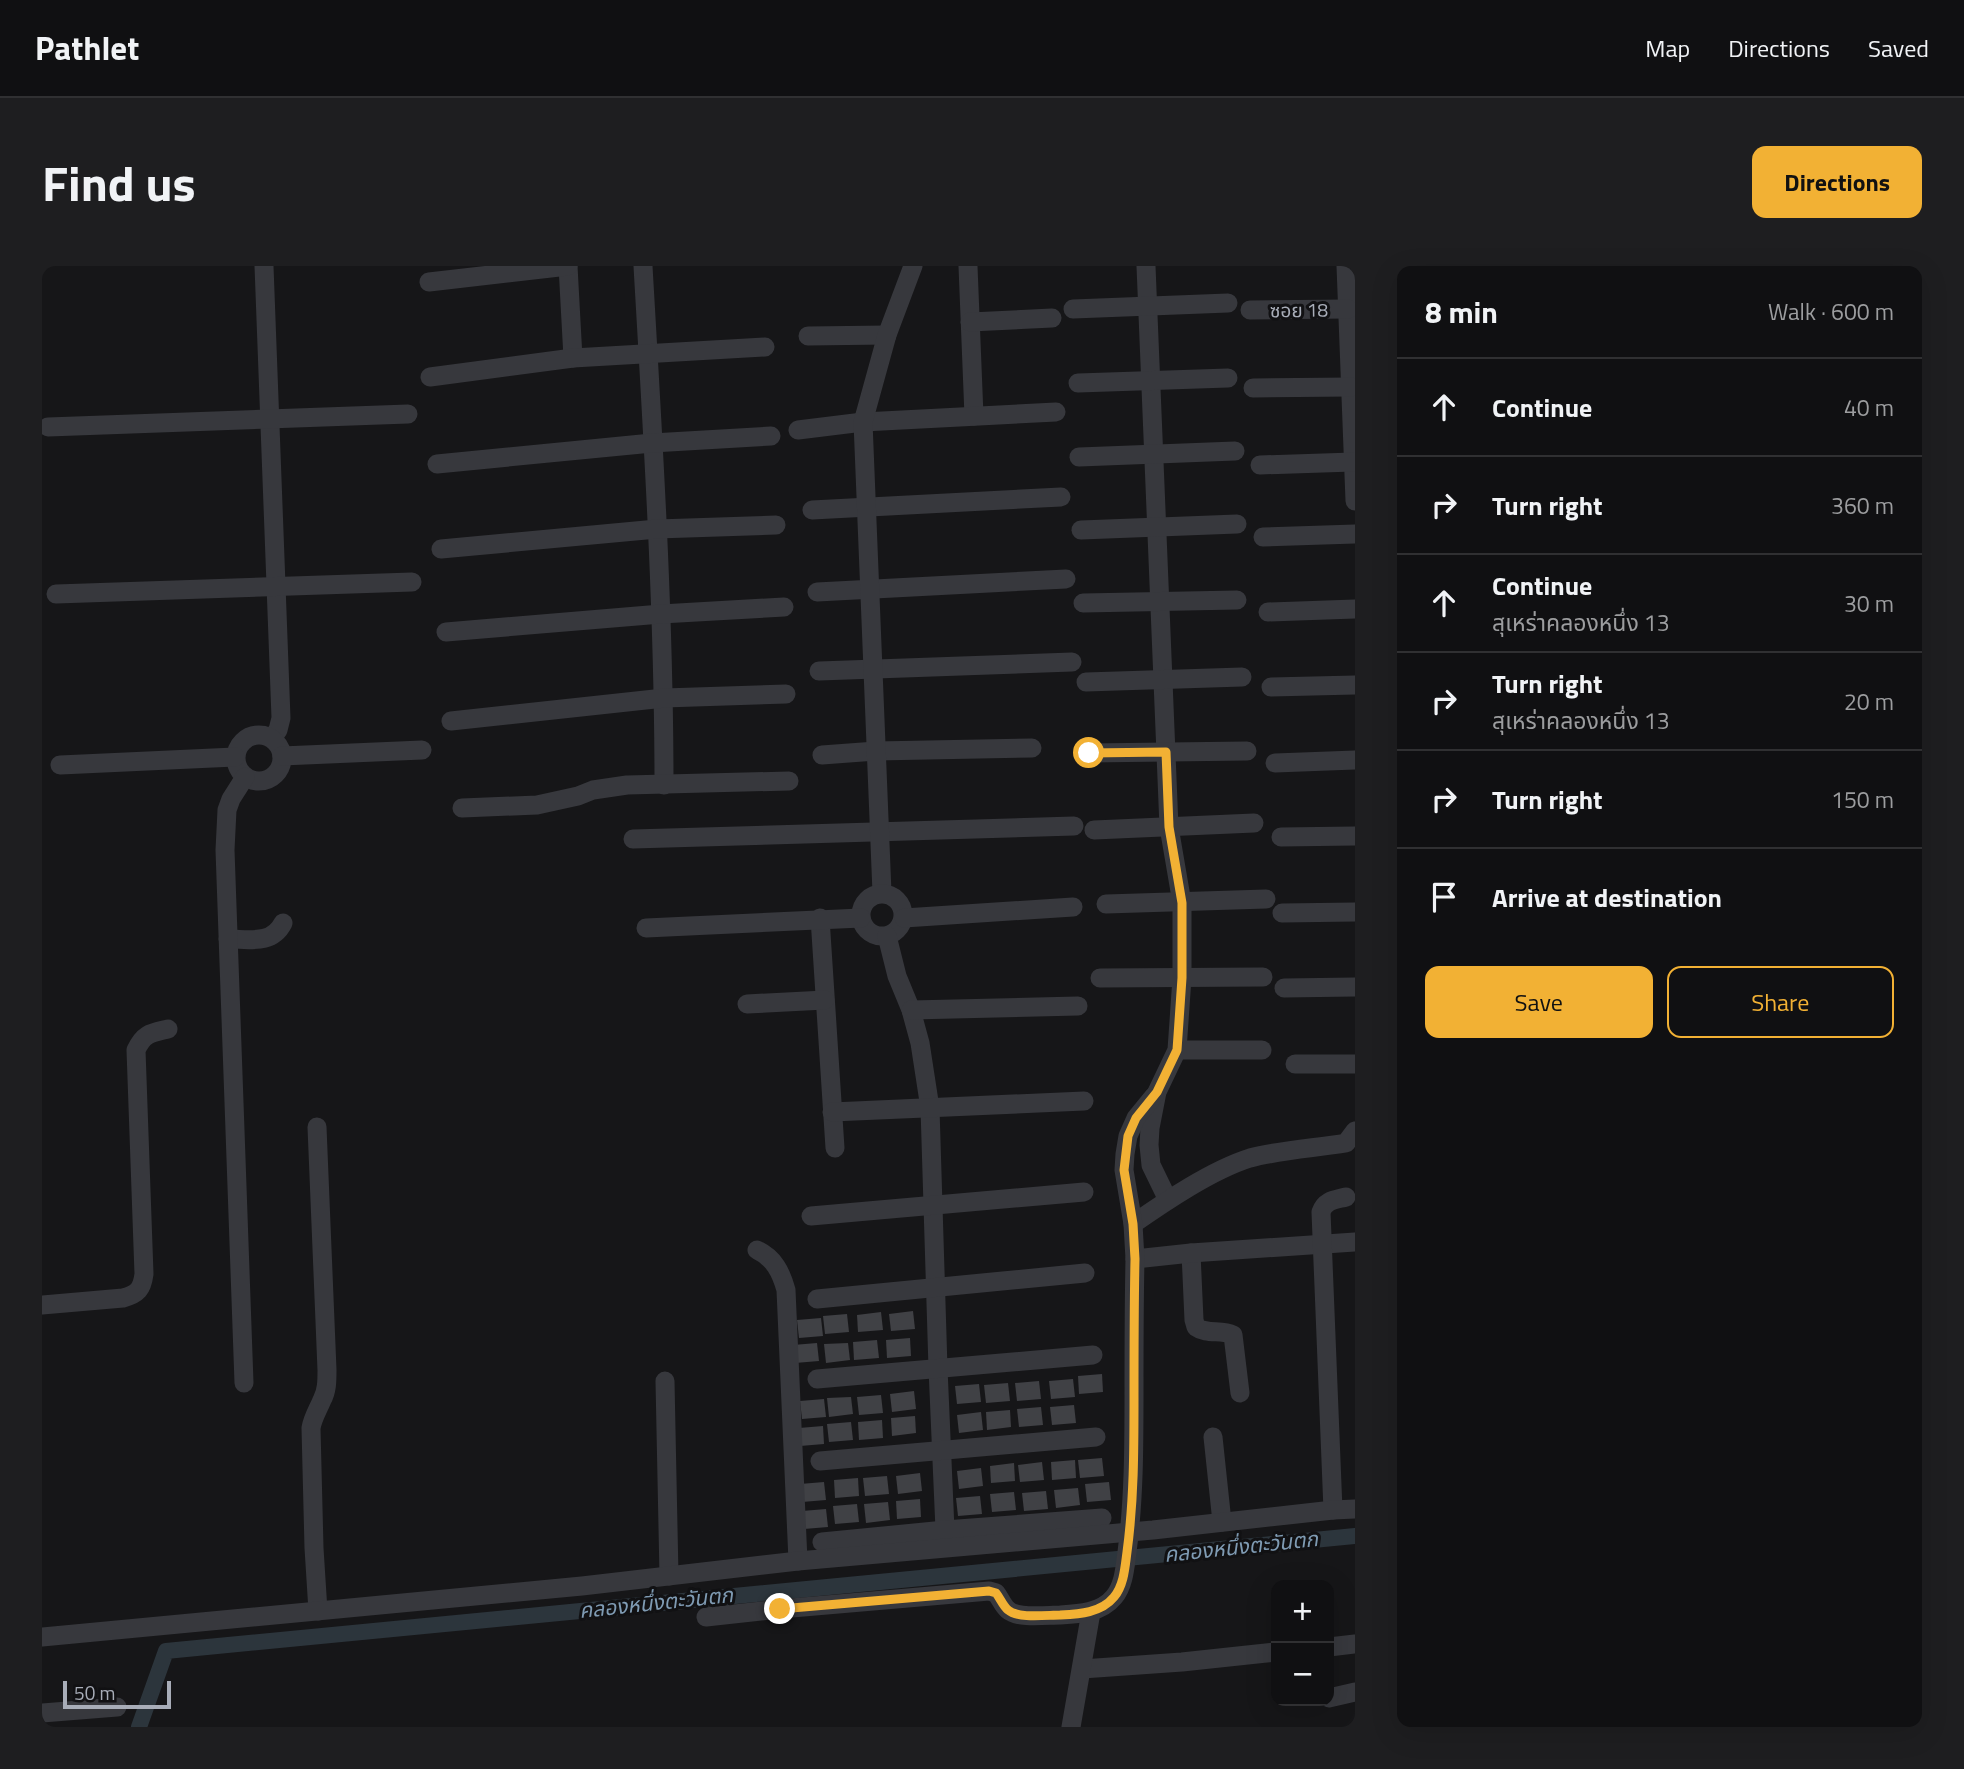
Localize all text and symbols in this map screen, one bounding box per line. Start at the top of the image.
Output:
text: Pathlet [35,23,139,73]
text: Map [1645,30,1690,66]
text: Directions [1728,30,1830,66]
text: Saved [1868,30,1929,66]
text: Find us [42,145,196,220]
button: Directions [1752,146,1922,218]
text: 8 min [1425,289,1498,335]
street label: ซอย 18 [1270,294,1329,325]
text: Walk · 600 m [1768,294,1894,329]
icon: ahead [1425,388,1463,426]
text: Continue [1492,388,1592,427]
text: 40 m [1844,390,1894,425]
icon: right [1425,486,1463,524]
text: Turn right [1492,486,1603,525]
text: 360 m [1831,488,1894,523]
text: Continue [1492,566,1592,605]
icon: ahead [1425,584,1463,622]
text: 30 m [1844,586,1894,621]
text: สุเหร่าคลองหนึ่ง 13 [1492,605,1670,640]
text: Turn right [1492,664,1603,703]
icon: right [1425,682,1463,720]
text: 20 m [1844,684,1894,719]
text: สุเหร่าคลองหนึ่ง 13 [1492,703,1670,738]
route start [1073,737,1104,768]
icon: right [1425,780,1463,818]
text: Turn right [1492,780,1603,819]
text: 150 m [1831,782,1894,817]
icon: arrive [1425,878,1463,916]
text: Arrive at destination [1492,878,1722,917]
button: Save [1425,966,1653,1038]
button: Share [1667,966,1894,1038]
water label: คลองหนึ่งตะวันตก [1162,1522,1321,1570]
water label: คลองหนึ่งตะวันตก [577,1578,736,1626]
map controls [1271,1580,1334,1706]
button: + [1271,1580,1334,1643]
route end [764,1593,795,1624]
button: − [1271,1643,1334,1706]
scale bar [63,1678,172,1710]
text: 50 m [74,1678,115,1707]

